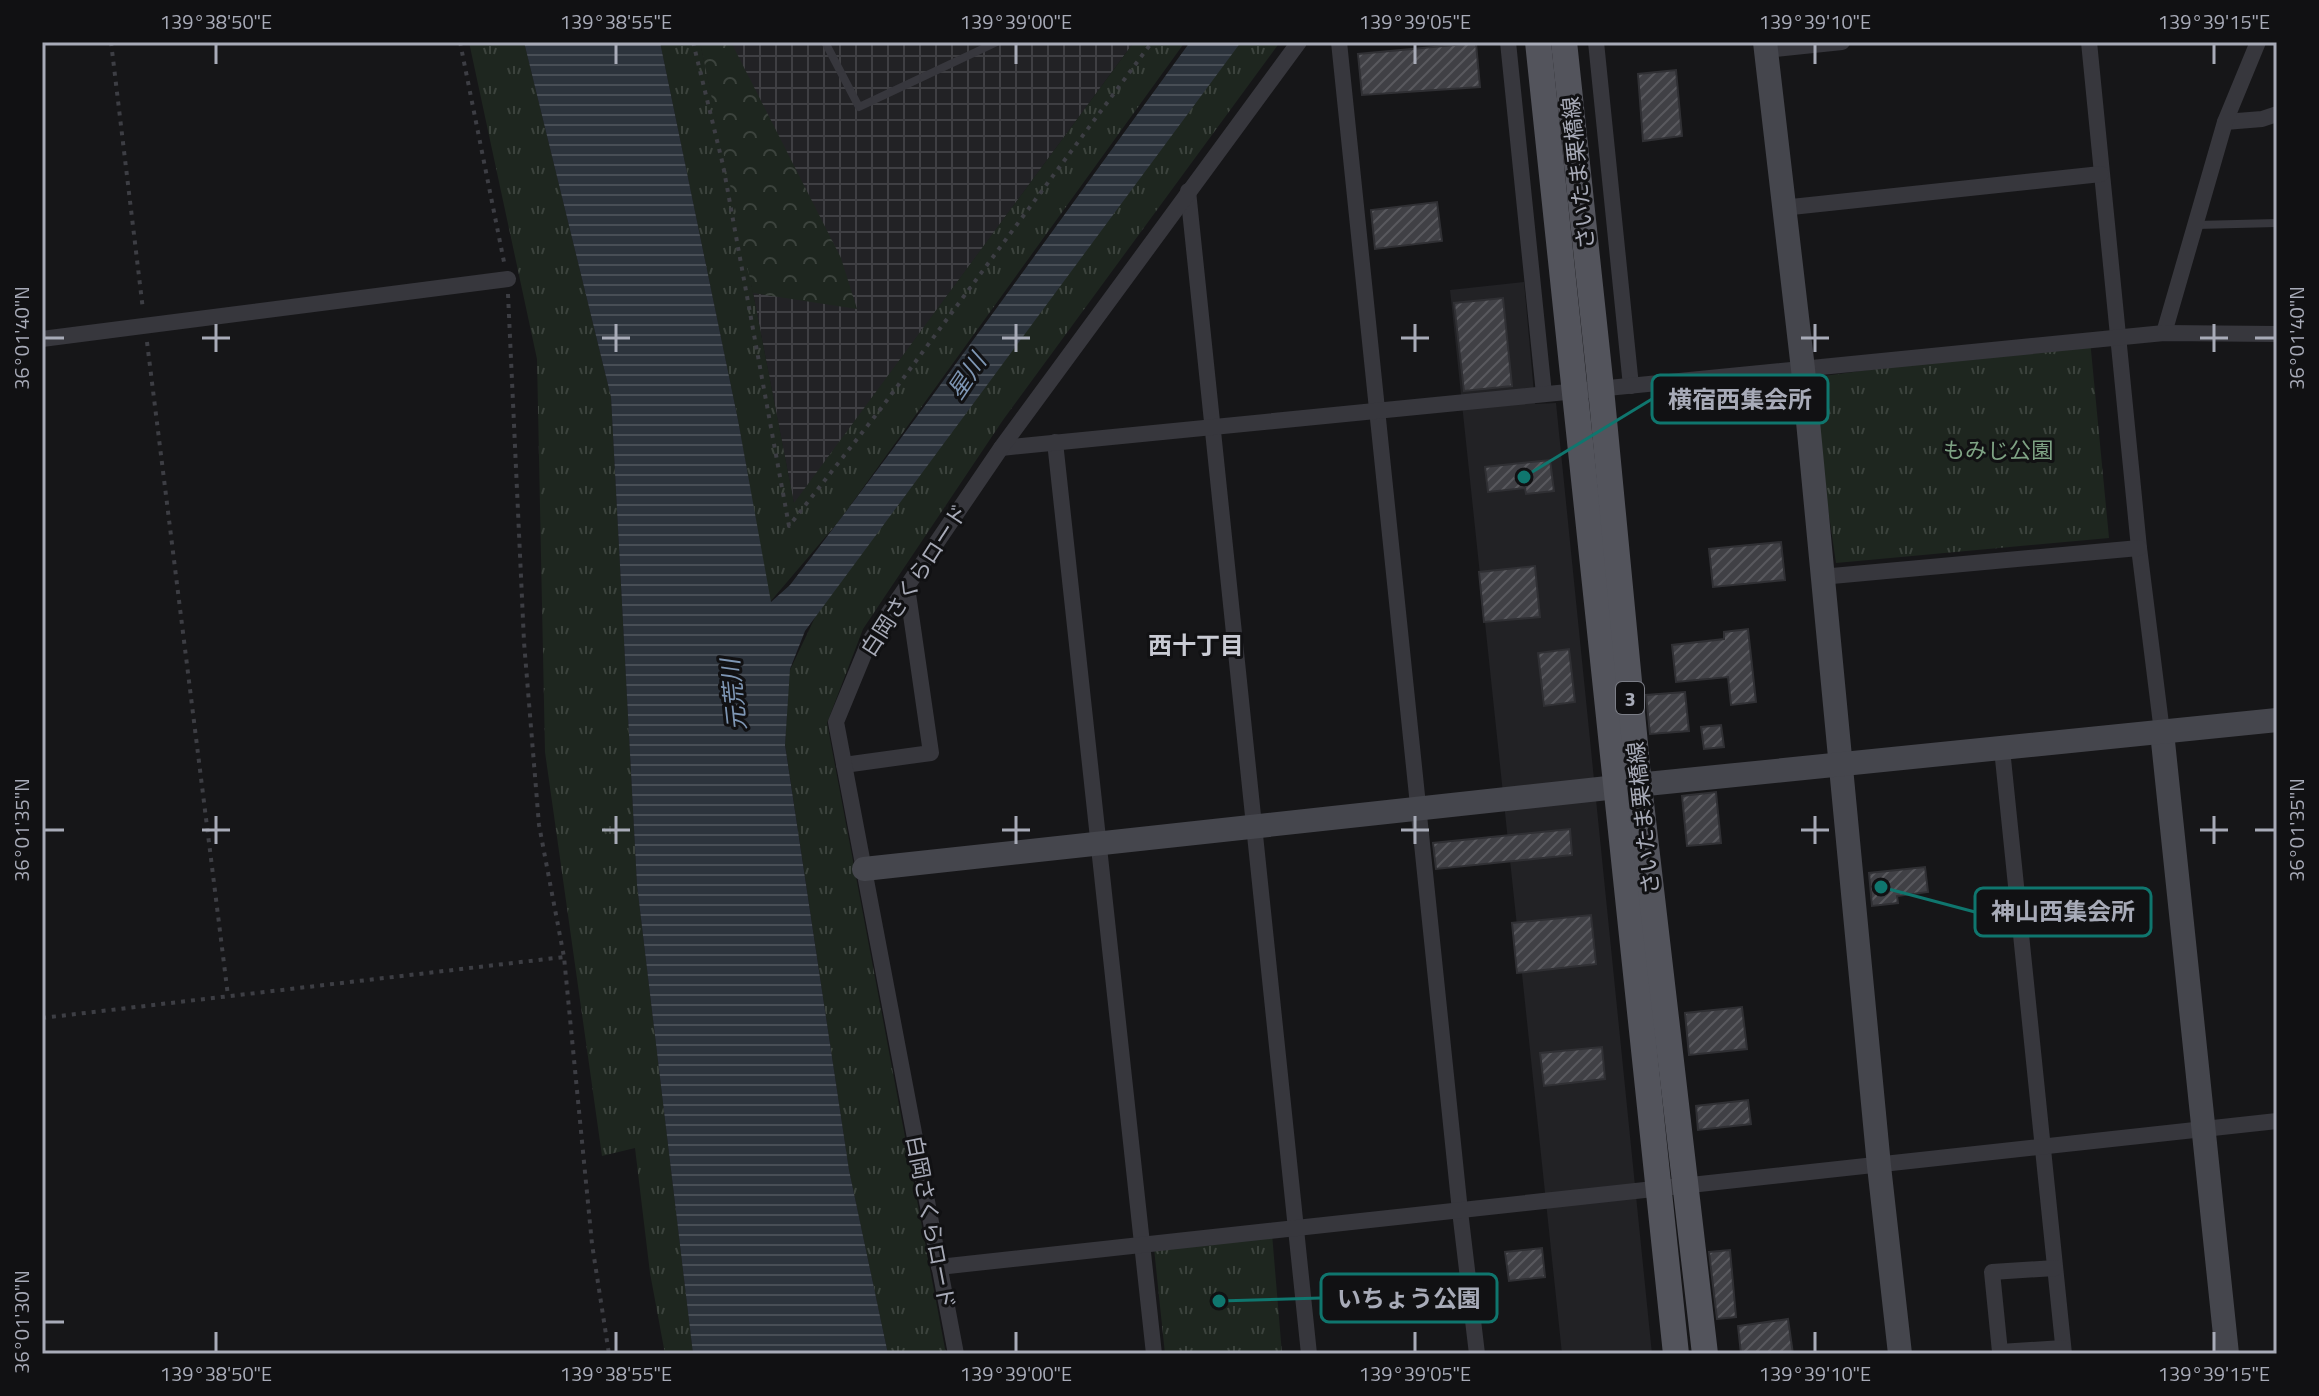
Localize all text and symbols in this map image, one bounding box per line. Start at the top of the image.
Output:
text: 139°38'50"E [160,6,272,37]
text: 139°38'55"E [560,6,672,37]
text: 139°39'00"E [960,6,1072,37]
text: 139°39'05"E [1359,6,1471,37]
text: 139°39'10"E [1759,6,1871,37]
text: 139°39'15"E [2158,6,2270,37]
street label: さいたま栗橋線 [1553,95,1603,251]
text: 36°01'40"N [6,286,37,390]
text: 36°01'40"N [2281,286,2312,390]
water label: 星川 [938,344,996,406]
callout: 横宿西集会所 [1652,375,1828,423]
text: 横宿西集会所 [1668,381,1812,417]
park label: もみじ公園 [1943,433,2053,467]
street label: 白岡さくらロード [852,497,976,663]
district label: 西十丁目 [1148,627,1244,663]
water label: 元荒川 [711,654,755,733]
road number: 3 [1616,682,1644,714]
street label: さいたま栗橋線 [1618,740,1668,896]
text: 36°01'35"N [6,778,37,882]
text: 36°01'35"N [2281,778,2312,882]
callout: 神山西集会所 [1975,888,2151,936]
text: 神山西集会所 [1991,893,2135,929]
street label: 白岡さくらロード [898,1132,964,1312]
text: 36°01'30"N [6,1270,37,1374]
callout: いちょう公園 [1321,1274,1497,1322]
text: いちょう公園 [1337,1280,1481,1316]
text: 139°38'50"E [160,1358,272,1389]
text: 139°38'55"E [560,1358,672,1389]
text: 139°39'00"E [960,1358,1072,1389]
text: 139°39'05"E [1359,1358,1471,1389]
text: 139°39'10"E [1759,1358,1871,1389]
text: 139°39'15"E [2158,1358,2270,1389]

